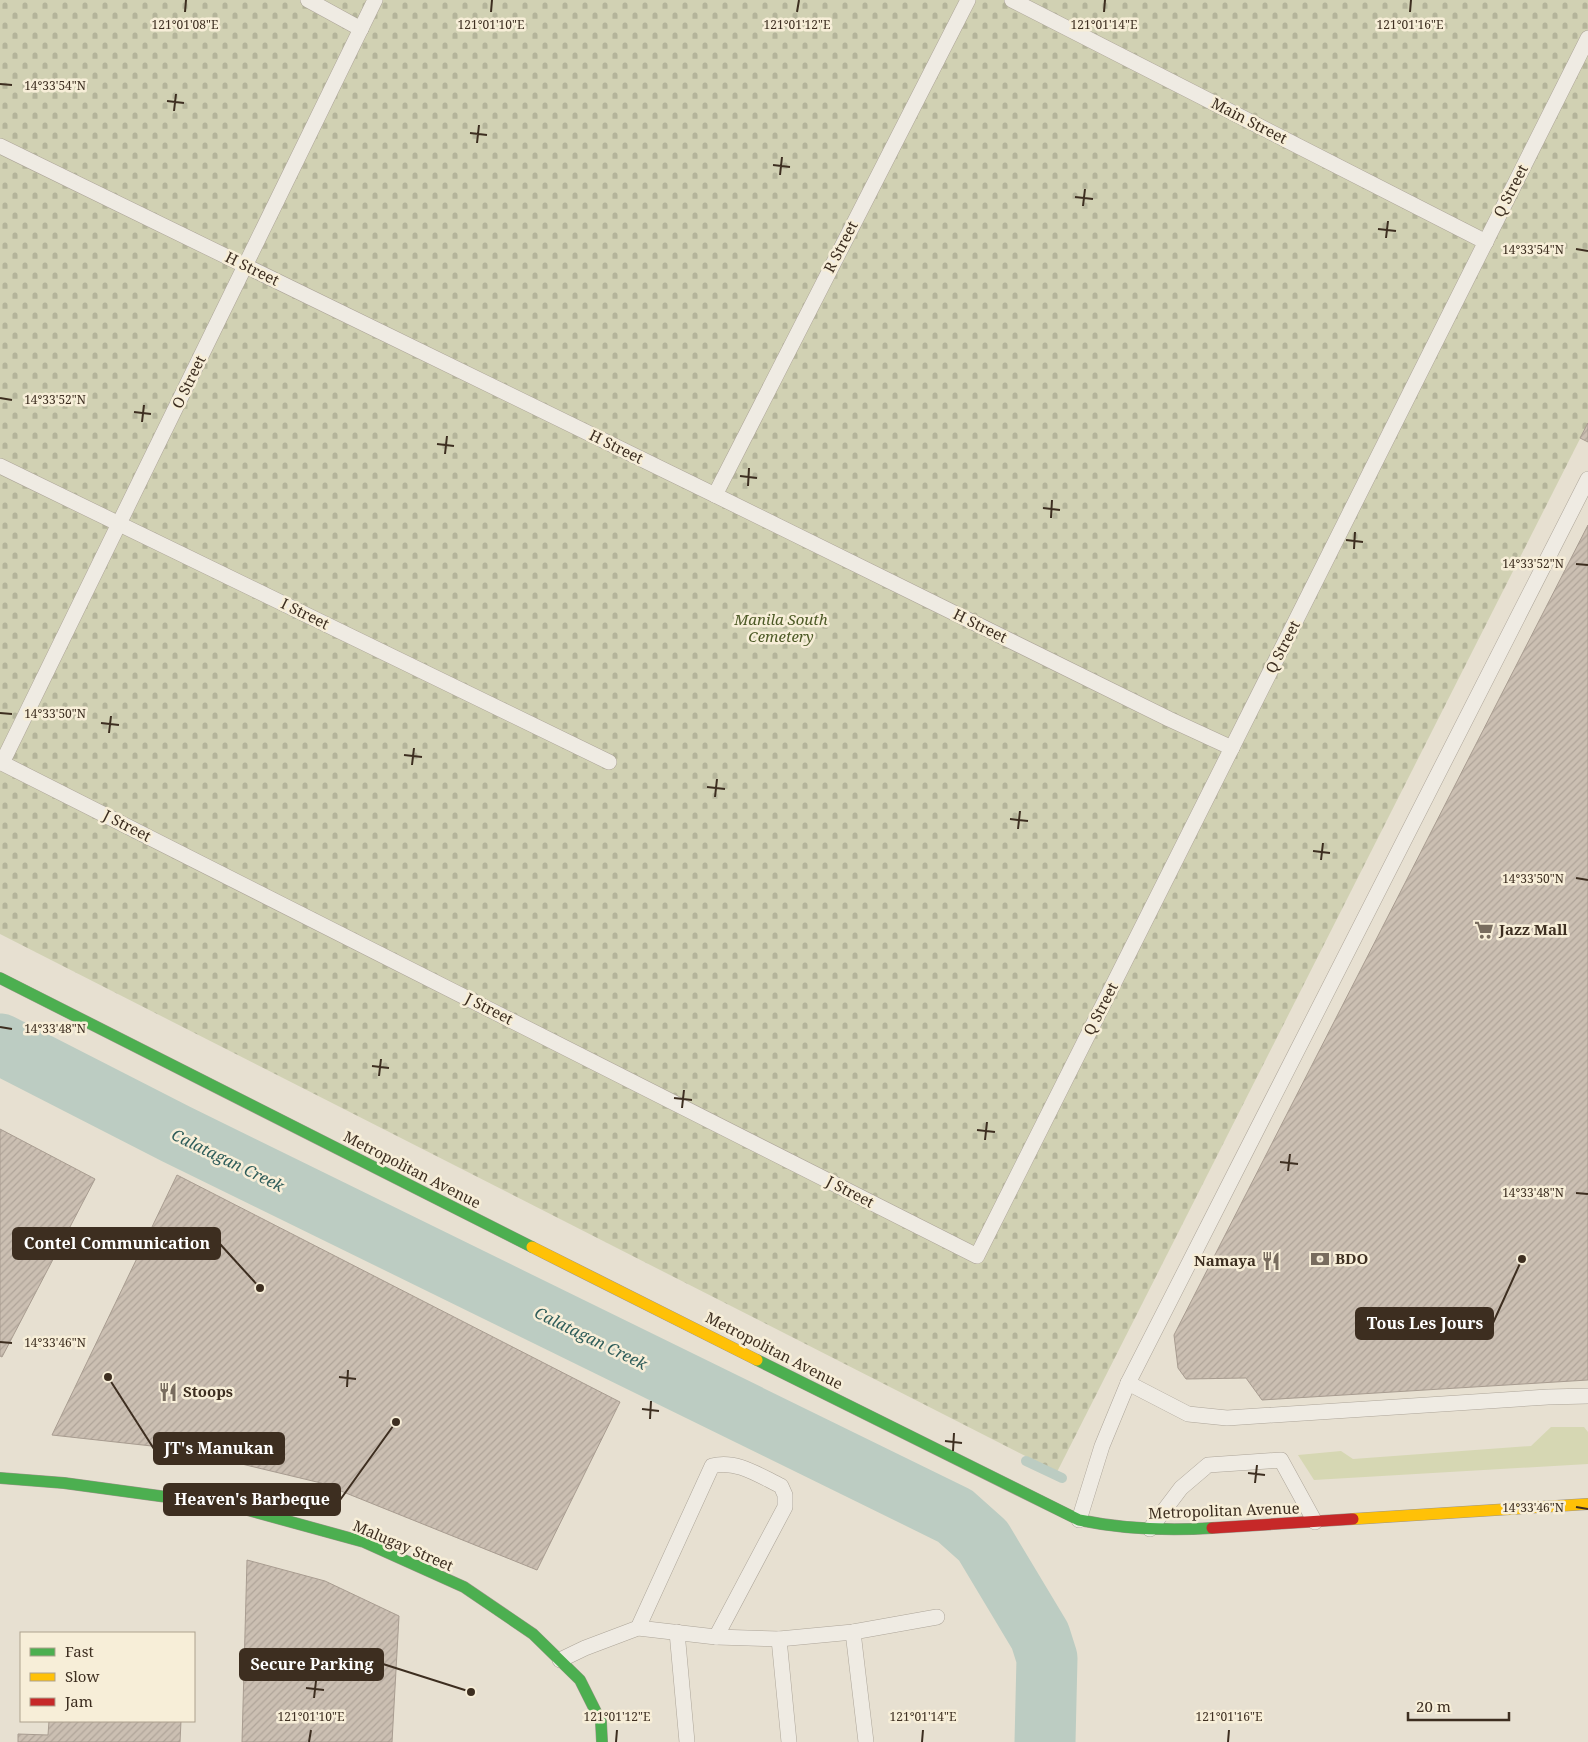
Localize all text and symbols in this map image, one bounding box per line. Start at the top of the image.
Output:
text: 121°01'08"E [152,16,218,33]
text: 121°01'10"E [458,16,524,33]
text: 121°01'12"E [764,16,830,33]
text: 121°01'14"E [1071,16,1137,33]
text: 121°01'16"E [1377,16,1443,33]
text: 14°33'54"N [24,77,86,94]
street label: Main Street [1208,92,1291,148]
street label: Q Street [1488,161,1532,220]
street label: R Street [819,217,862,276]
text: 14°33'54"N [1502,241,1564,258]
street label: H Street [222,246,283,290]
street label: O Street [167,352,210,412]
text: 14°33'52"N [24,391,86,408]
street label: H Street [586,424,647,468]
text: 14°33'52"N [1502,555,1564,572]
street label: I Street [278,593,333,633]
street label: H Street [950,603,1011,647]
park label: Manila South Cemetery [733,609,828,646]
street label: Q Street [1260,617,1304,676]
text: 14°33'50"N [24,705,86,722]
street label: J Street [99,804,155,846]
text: 14°33'50"N [1502,870,1564,887]
supermarket icon: Jazz Mall [1473,919,1495,941]
place label: Jazz Mall [1498,919,1568,939]
street label: Q Street [1078,979,1122,1038]
street label: J Street [461,987,517,1029]
text: 14°33'48"N [24,1020,86,1037]
water label: Calatagan Creek [168,1123,289,1197]
street label: Metropolitan Avenue [340,1126,484,1212]
street label: J Street [822,1170,878,1212]
text: 14°33'48"N [1502,1184,1564,1201]
callout: Contel Communication [13,1228,220,1259]
text: Contel Communication [24,1232,210,1254]
bank icon: BDO [1309,1248,1331,1270]
place label: BDO [1335,1248,1368,1268]
place label: Namaya [1194,1250,1256,1270]
restaurant icon: Namaya [1260,1250,1282,1272]
water label: Calatagan Creek [531,1301,652,1375]
street label: Metropolitan Avenue [702,1307,846,1393]
callout: Tous Les Jours [1356,1308,1493,1339]
text: Tous Les Jours [1367,1312,1484,1334]
text: 14°33'46"N [24,1334,86,1351]
restaurant icon: Stoops [157,1381,179,1403]
place label: Stoops [183,1381,233,1401]
callout: JT's Manukan [154,1433,284,1464]
text: JT's Manukan [163,1437,274,1459]
callout: Heaven's Barbeque [164,1484,340,1515]
text: Heaven's Barbeque [174,1488,330,1510]
street label: Metropolitan Avenue [1148,1497,1300,1523]
text: 14°33'46"N [1502,1499,1564,1516]
street label: Malugay Street [350,1515,457,1575]
legend [20,1632,195,1722]
text: Fast [65,1641,94,1661]
callout: Secure Parking [240,1649,383,1680]
text: Secure Parking [251,1653,373,1675]
text: Slow [65,1666,99,1686]
scale bar [1408,1690,1509,1722]
text: Jam [64,1691,93,1711]
text: 20 m [1416,1696,1451,1716]
text: 121°01'10"E [278,1708,344,1725]
text: 121°01'12"E [584,1708,650,1725]
text: 121°01'14"E [890,1708,956,1725]
text: 121°01'16"E [1196,1708,1262,1725]

